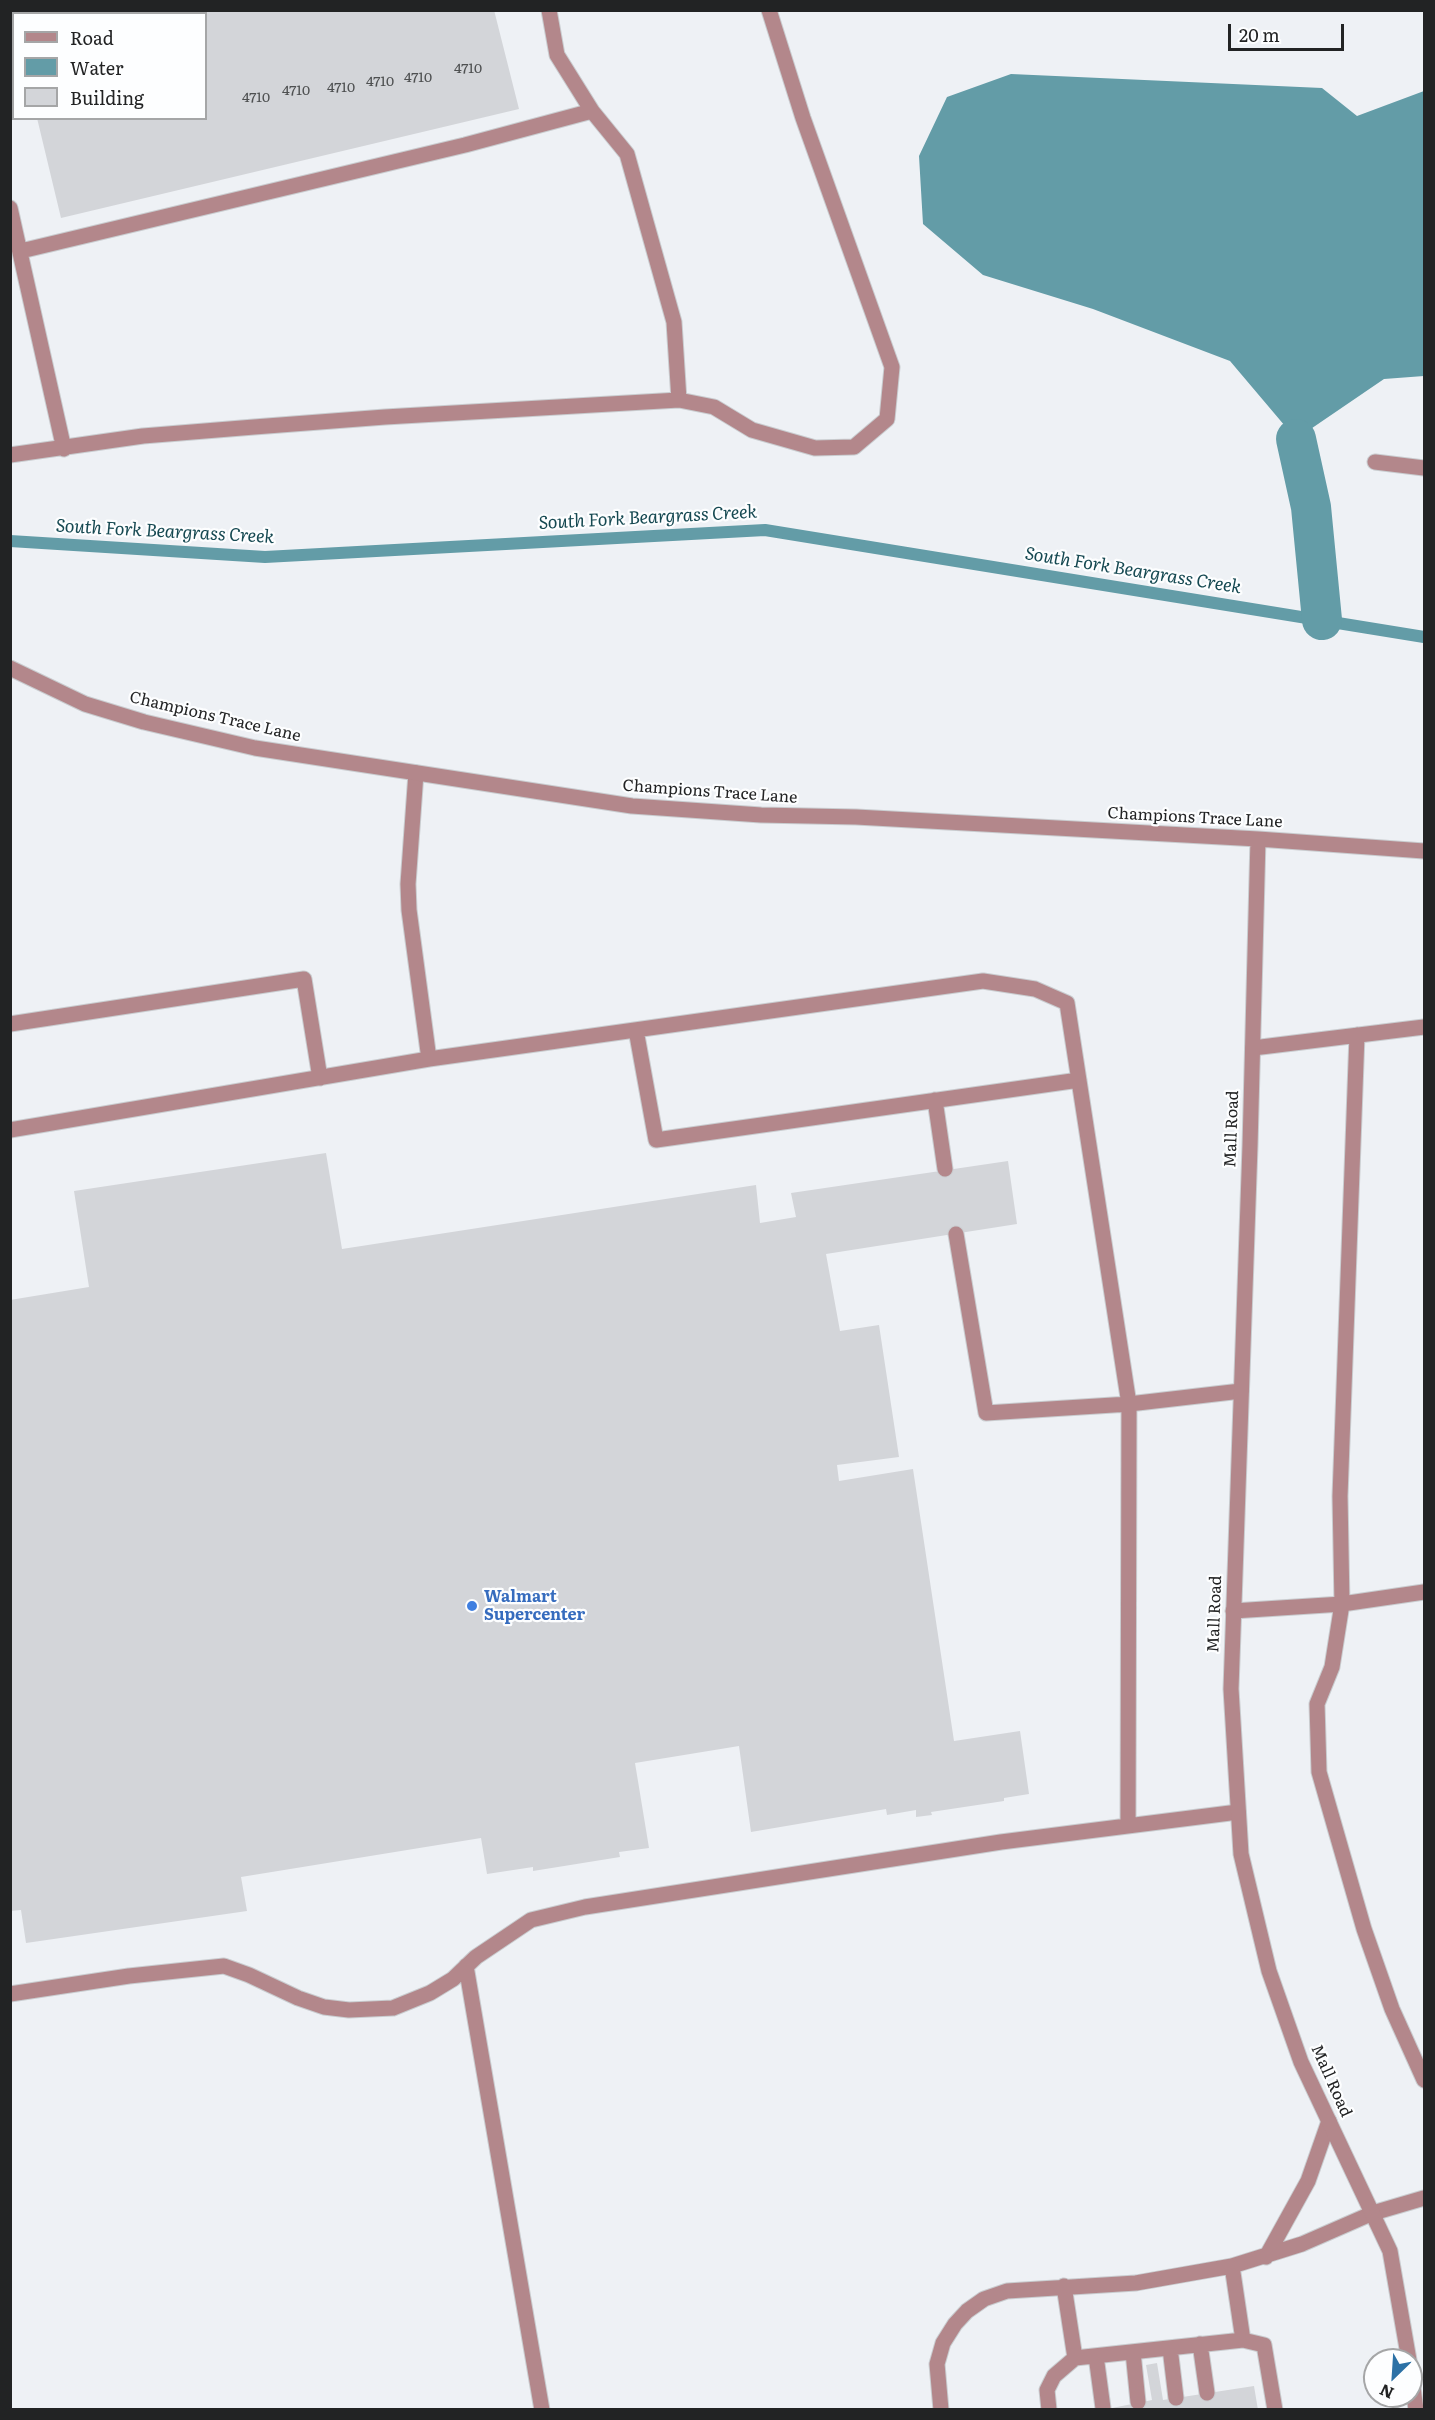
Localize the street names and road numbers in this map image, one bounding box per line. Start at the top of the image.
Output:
street label: Champions Trace Lane [128,688,302,746]
street label: Champions Trace Lane [622,776,798,808]
street label: Champions Trace Lane [1107,804,1283,832]
street label: Mall Road [1221,1090,1243,1168]
street label: Mall Road [1204,1575,1226,1653]
street label: Mall Road [1307,2042,1355,2120]

